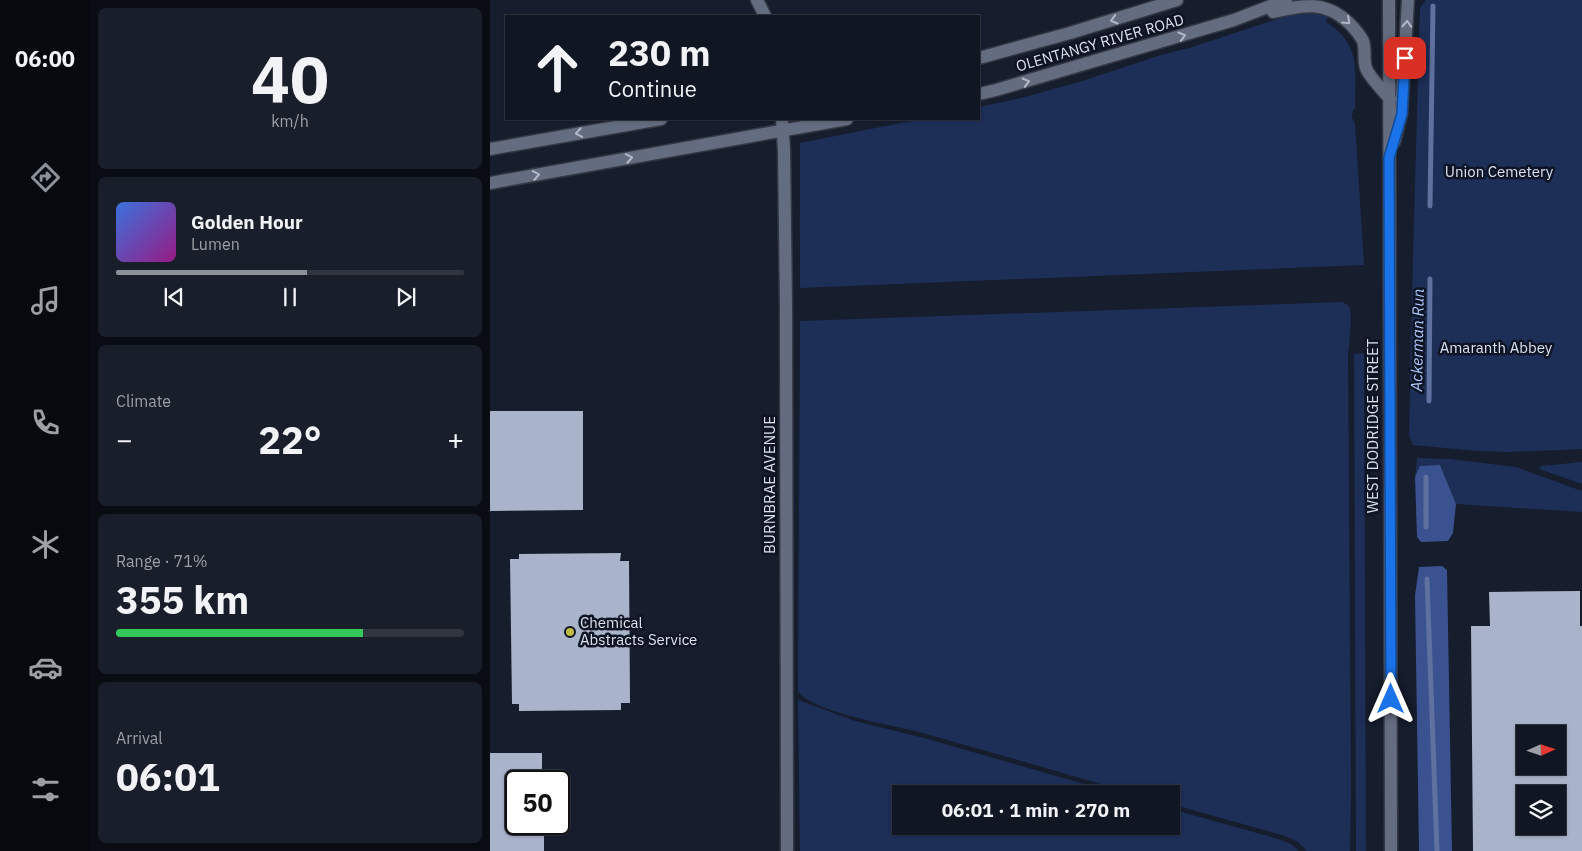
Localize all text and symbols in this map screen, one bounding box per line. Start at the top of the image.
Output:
street label: OLENTANGY RIVER ROAD [1014,9,1186,76]
one-way arrow [1110,14,1118,24]
one-way arrow [1341,15,1350,24]
one-way arrow [1401,20,1412,28]
text: 230 m [608,30,711,76]
one-way arrow [1177,31,1185,41]
icon: ahead [525,35,590,100]
text: 40 [251,36,329,121]
pin [1384,37,1426,79]
text: 06:00 [15,44,75,73]
icon: arrive [1391,44,1419,72]
text: Continue [608,74,697,103]
one-way arrow [1021,77,1029,87]
text: km/h [271,111,309,131]
one-way arrow [574,127,583,137]
one-way arrow [625,153,633,163]
icon: directions [28,160,63,195]
park label: Union Cemetery [1445,162,1554,181]
one-way arrow [531,170,540,180]
text: Golden Hour [191,210,303,234]
text: Lumen [191,234,240,254]
icon: music [28,283,63,318]
icon: previous [160,283,188,311]
icon: pause [276,283,304,311]
icon: next [392,283,420,311]
water label: Ackerman Run [1406,288,1428,393]
street label: WEST DODRIDGE STREET [1363,338,1382,513]
park label: Amaranth Abbey [1440,338,1553,357]
text: Climate [116,391,171,411]
icon: phone [28,405,63,440]
text: 22° [258,415,322,464]
street label: BURNBRAE AVENUE [760,416,779,554]
text: − [116,421,133,458]
text: + [447,421,464,458]
icon: climate [28,527,63,562]
text: Range · 71% [116,551,208,571]
text: 355 km [116,575,249,624]
place label: Chemical Abstracts Service [580,613,697,649]
marker: Chemical Abstracts Service [564,626,576,638]
icon: car [28,650,63,685]
position arrow [1364,672,1416,724]
north arrow [1516,725,1566,775]
map controls [1516,725,1566,835]
text: Arrival [116,728,163,748]
text: 06:01 [116,752,220,801]
speed limit sign: 50 [505,770,570,835]
icon: filters [28,772,63,807]
button: layers [1516,785,1566,835]
text: 06:01 · 1 min · 270 m [942,798,1130,822]

